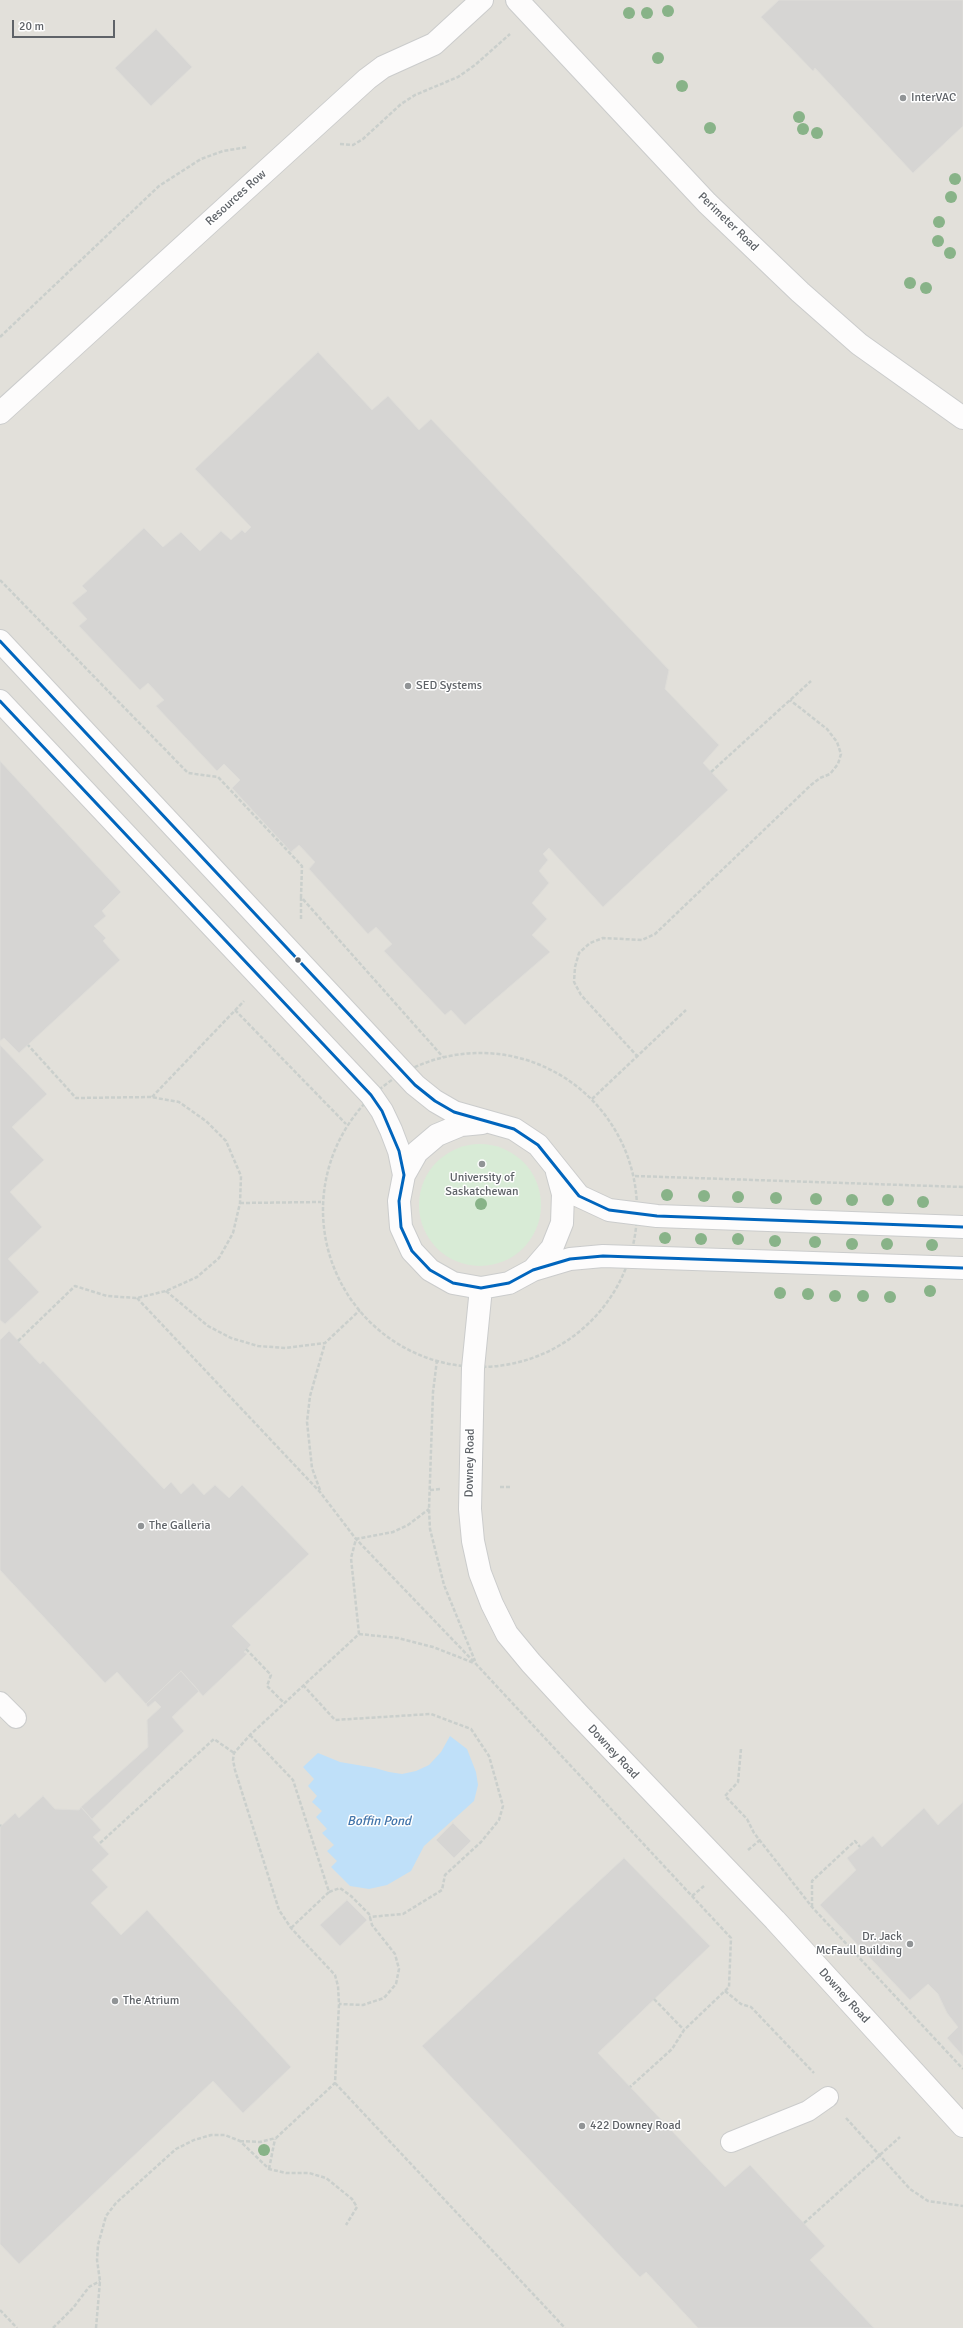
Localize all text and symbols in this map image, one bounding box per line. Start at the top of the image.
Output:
scale bar [14,12,117,38]
text: 20 m [19,19,44,34]
place label: InterVAC [911,91,956,105]
marker: InterVAC [898,93,908,103]
street label: Resources Row [203,167,269,229]
street label: Perimeter Road [695,189,761,255]
place label: SED Systems [416,679,482,693]
marker: SED Systems [403,681,413,691]
unlabelled marker [293,955,303,965]
marker: University of Saskatchewan [477,1159,487,1169]
place label: University of Saskatchewan [445,1171,519,1199]
street label: Downey Road [462,1428,478,1498]
place label: The Galleria [149,1519,211,1533]
marker: The Galleria [136,1521,146,1531]
street label: Downey Road [584,1722,642,1782]
water label: Boffin Pond [347,1814,411,1830]
place label: Dr. Jack McFaull Building [816,1930,902,1958]
marker: Dr. Jack McFaull Building [905,1939,915,1949]
street label: Downey Road [816,1966,872,2026]
place label: The Atrium [123,1994,179,2008]
marker: The Atrium [110,1996,120,2006]
place label: 422 Downey Road [590,2119,681,2133]
marker: 422 Downey Road [577,2121,587,2131]

